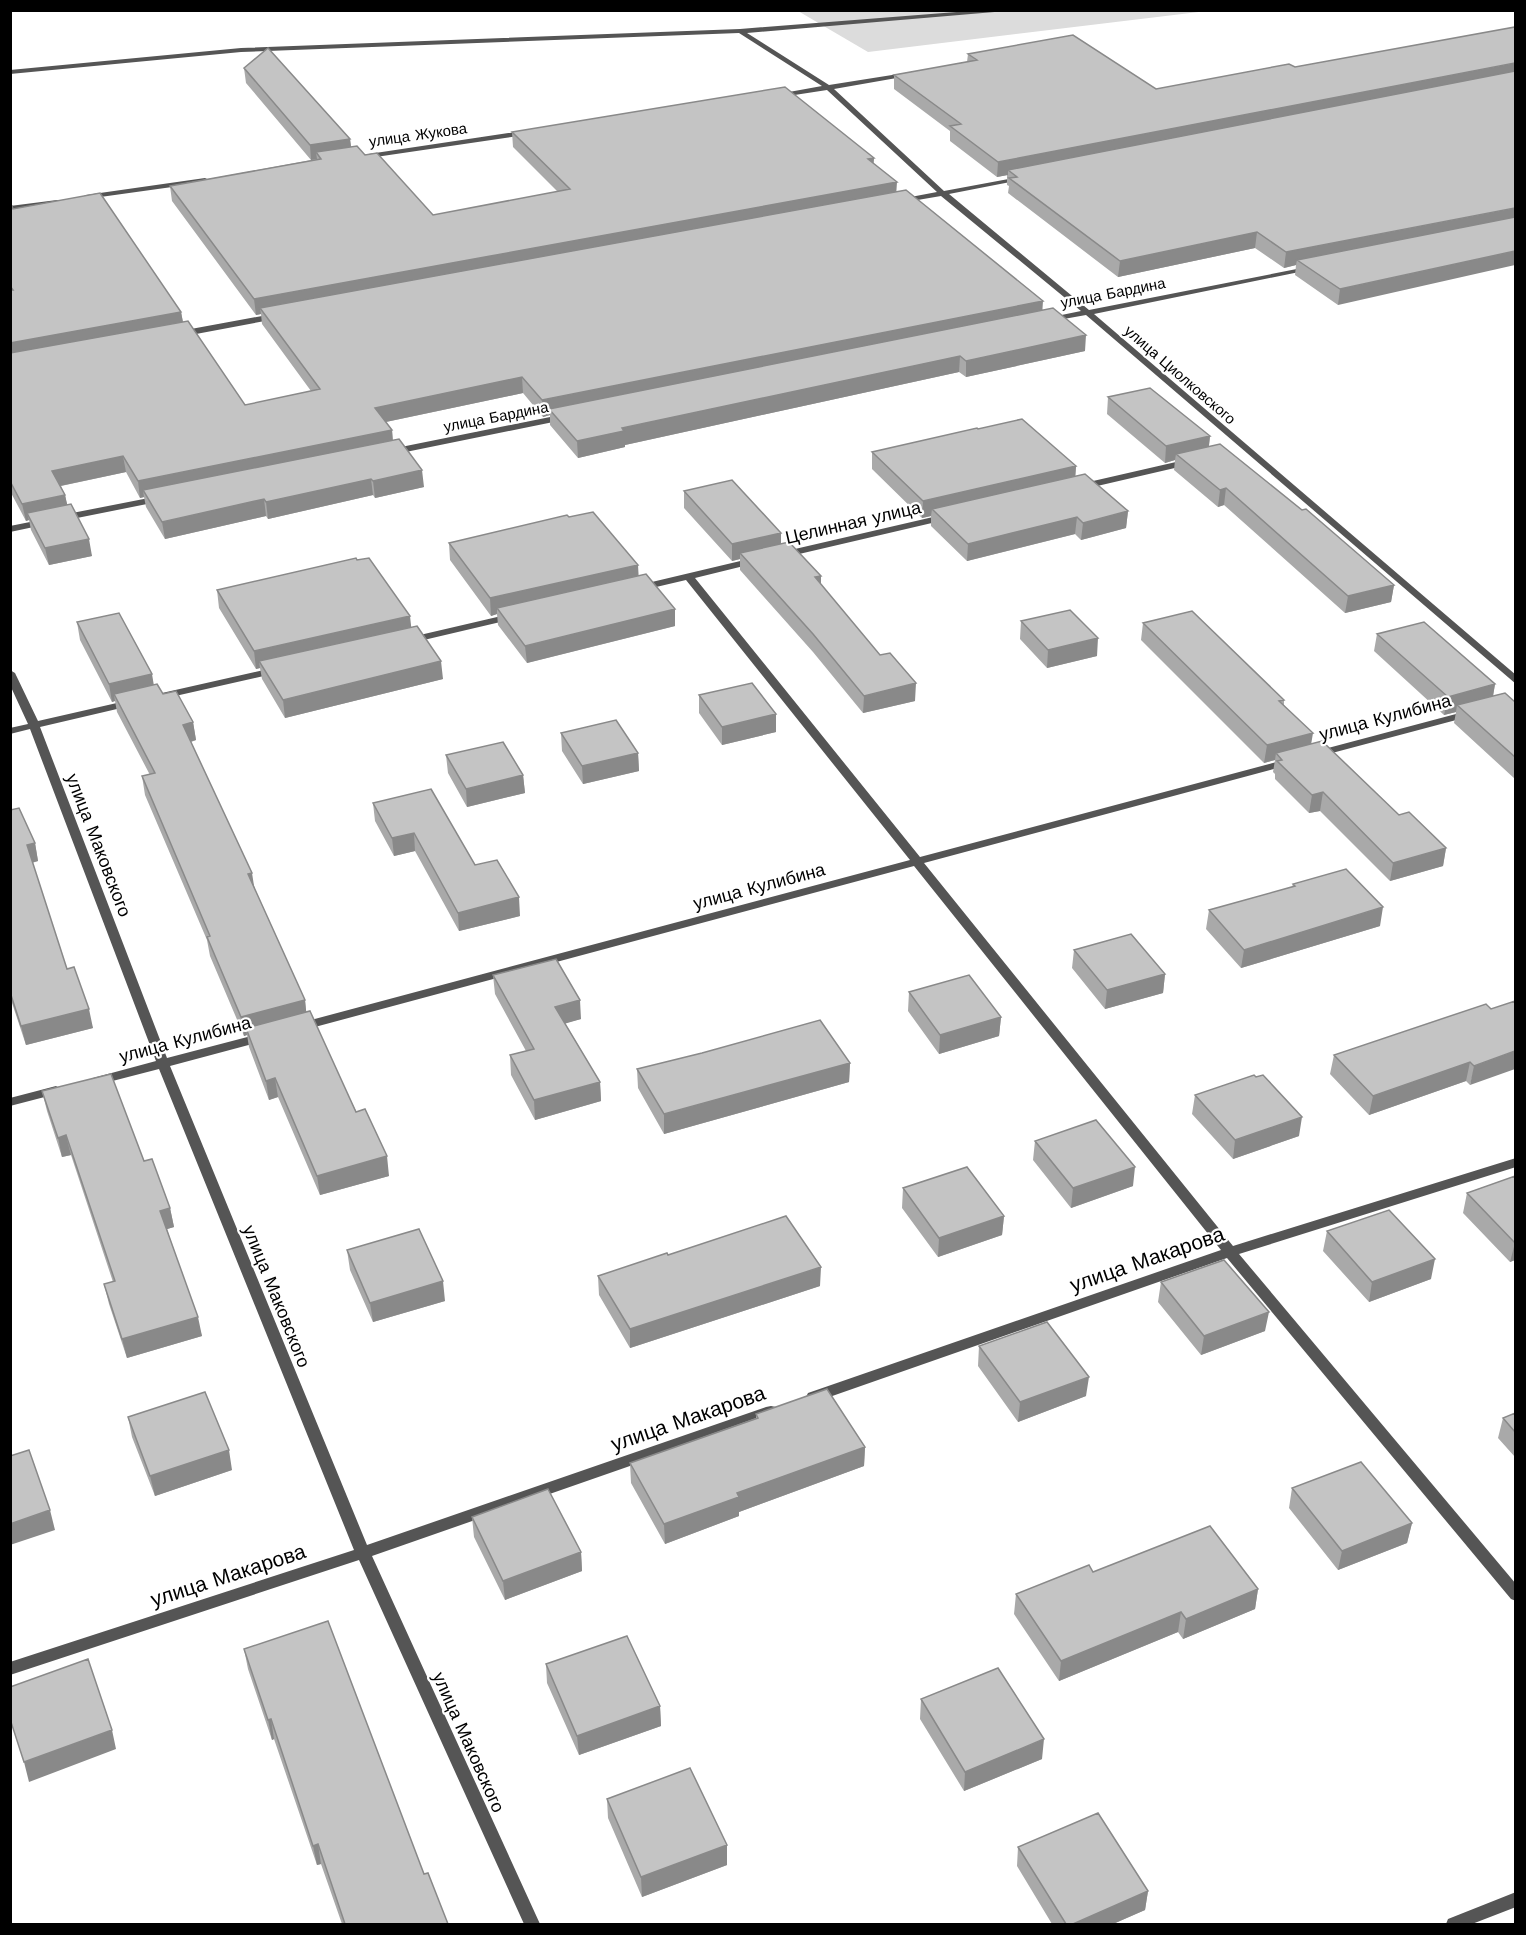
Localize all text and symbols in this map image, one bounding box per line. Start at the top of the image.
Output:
street label: улица Жукова [368,119,469,151]
street label: улица Бардина [1059,274,1168,312]
street label: улица Циолковского [1121,322,1239,428]
street label: улица Бардина [442,398,551,436]
street label: Целинная улица [783,496,924,548]
street label: улица Кулибина [1317,689,1454,745]
street label: улица Маковского [62,770,136,920]
street label: улица Кулибина [691,858,828,914]
street label: улица Кулибина [117,1011,254,1067]
street label: улица Макарова [1067,1221,1228,1297]
street label: улица Маковского [239,1222,315,1370]
street label: улица Макарова [608,1380,769,1456]
street label: улица Макарова [147,1538,309,1612]
street label: улица Маковского [429,1669,509,1815]

